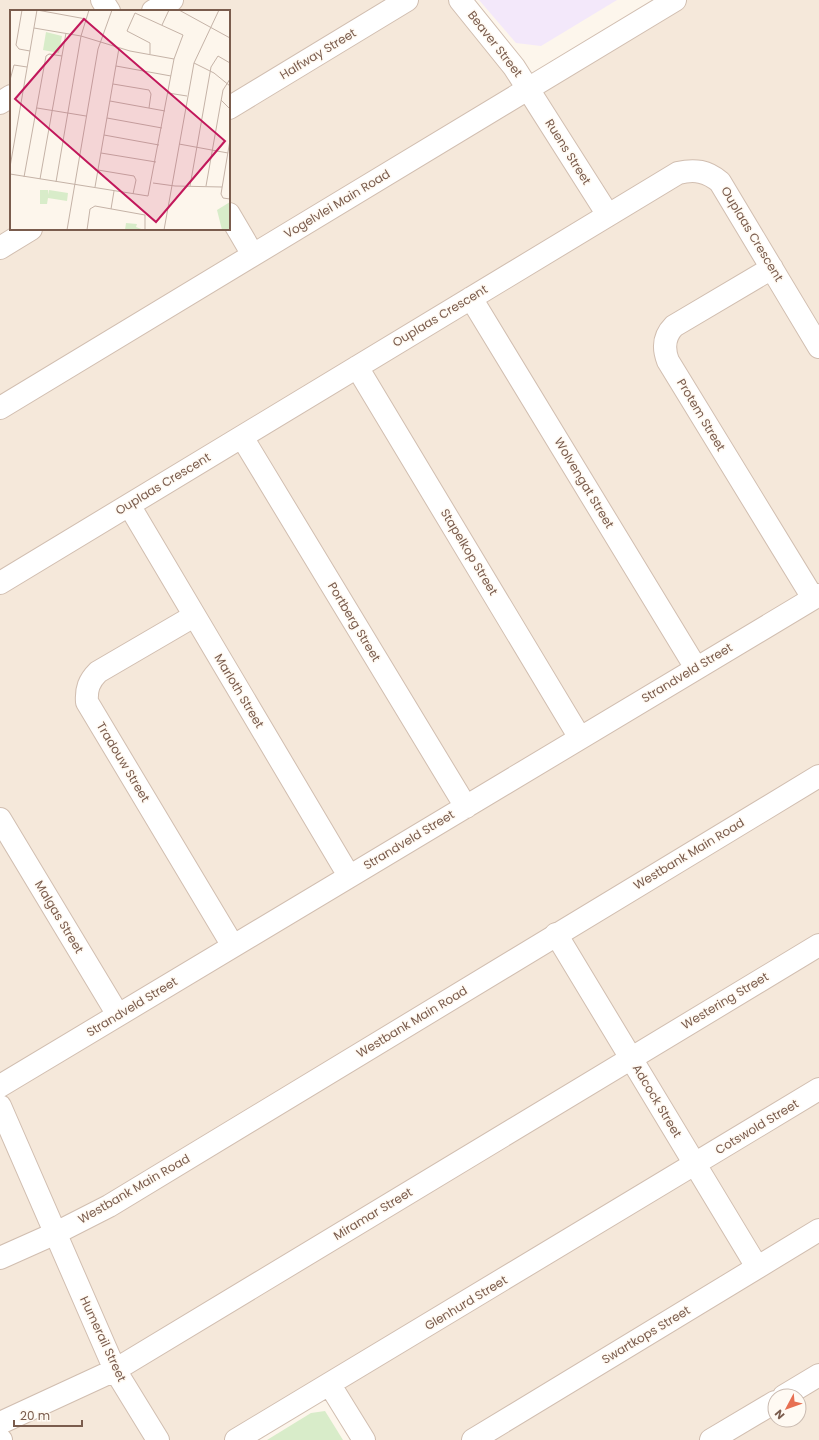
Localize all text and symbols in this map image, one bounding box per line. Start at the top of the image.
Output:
street label: Beaver Street [464,7,527,80]
inset map [10,10,230,230]
street label: Halfway Street [276,24,359,83]
street label: Ruens Street [541,116,595,188]
street label: Vogelvlei Main Road [280,165,393,242]
street label: Ouplaas Crescent [717,183,788,284]
street label: Ouplaas Crescent [389,280,490,351]
street label: Protem Street [673,375,730,454]
street label: Wolvengat Street [551,434,618,531]
street label: Ouplaas Crescent [112,448,213,519]
street label: Stapelkop Street [437,505,502,598]
street label: Portberg Street [324,579,385,665]
street label: Strandveld Street [638,639,735,706]
street label: Marloth Street [211,650,268,731]
street label: Tradouw Street [93,718,154,805]
street label: Strandveld Street [360,806,457,873]
street label: Westbank Main Road [630,814,747,893]
street label: Malgas Street [31,877,88,956]
street label: Westering Street [678,968,771,1033]
street label: Strandveld Street [83,973,180,1040]
street label: Westbank Main Road [353,982,470,1061]
street label: Adcock Street [629,1061,686,1141]
street label: Cotswold Street [712,1095,802,1158]
street label: Westbank Main Road [75,1150,193,1228]
street label: Miramar Street [330,1183,415,1244]
street label: Glenhurd Street [421,1271,510,1334]
street label: Humerail Street [76,1293,131,1384]
street label: Swartkops Street [598,1301,693,1368]
north arrow [767,1388,807,1428]
scale bar [14,1402,82,1428]
text: N [771,1406,788,1423]
text: 20 m [20,1407,50,1424]

